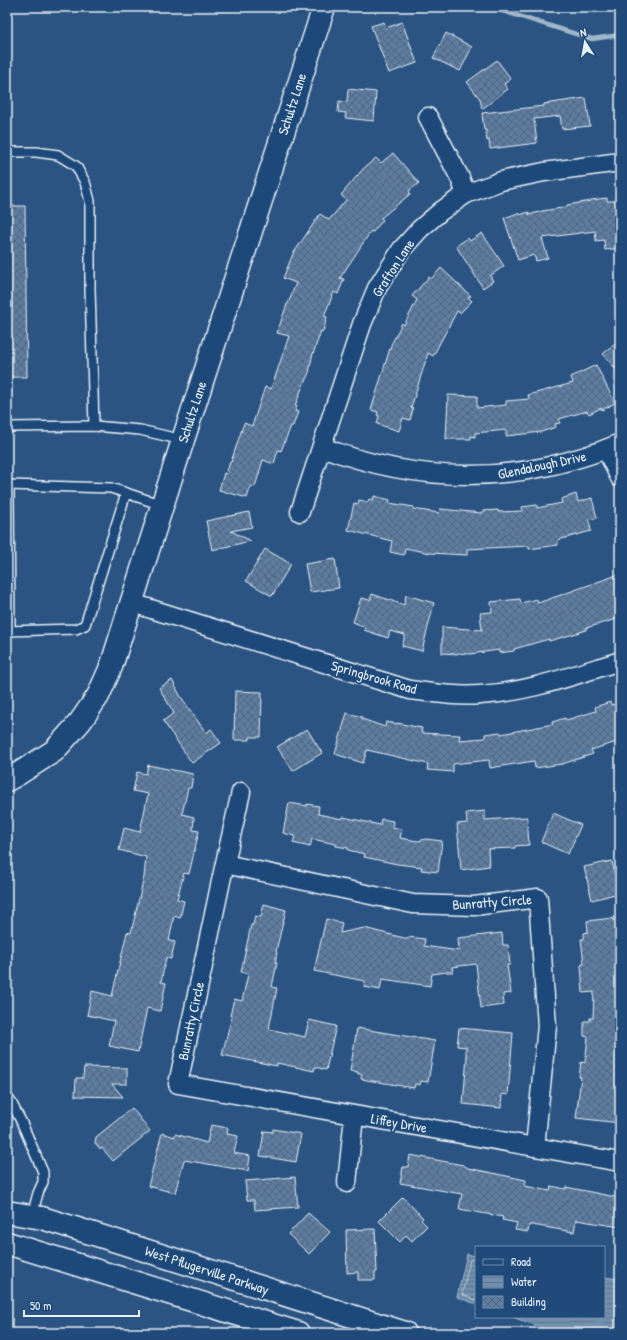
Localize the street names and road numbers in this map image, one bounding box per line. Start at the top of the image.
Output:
street label: Schultz Lane [273,70,311,137]
street label: Grafton Lane [367,235,419,300]
street label: Schultz Lane [173,378,211,445]
street label: Glendalough Drive [496,446,588,484]
street label: Springbrook Road [329,655,420,699]
street label: Bunratty Circle [452,889,533,915]
street label: Bunratty Circle [173,980,209,1062]
street label: Liffey Drive [369,1108,429,1138]
street label: West Pflugerville Parkway [142,1241,272,1299]

